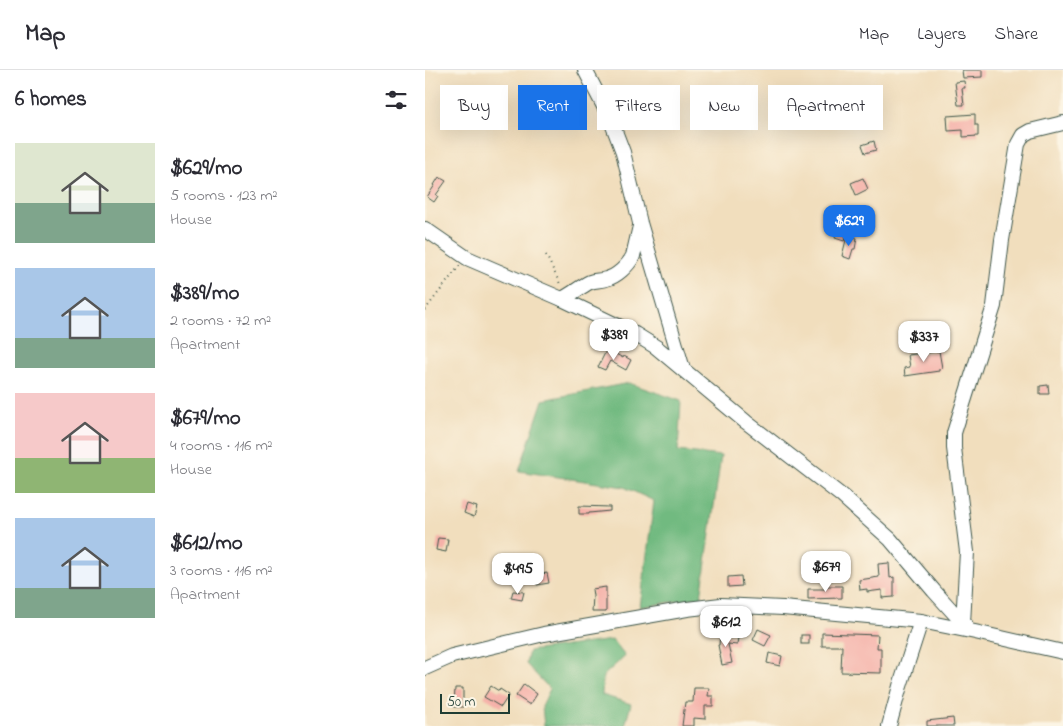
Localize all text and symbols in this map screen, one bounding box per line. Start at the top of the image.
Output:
text: Map [25,17,66,52]
text: Map [859,22,889,48]
text: Layers [917,22,967,48]
text: Share [995,22,1038,48]
text: 6 homes [15,85,87,115]
chip: Buy [440,85,508,130]
chip: Rent [518,85,587,130]
chip: Filters [597,85,680,130]
chip: New [690,85,758,130]
chip: Apartment [768,85,883,130]
icon: filters [382,86,410,114]
text: $629/mo [170,154,242,184]
icon: home [55,163,115,223]
text: 5 rooms · 123 m² [170,184,278,208]
pin: $629 [819,204,879,247]
text: House [170,208,212,232]
text: $629 [834,209,864,233]
text: $389/mo [170,279,239,309]
icon: home [55,288,115,348]
text: 2 rooms · 72 m² [170,309,271,333]
pin: $389 [584,318,644,361]
pin: $337 [894,320,954,363]
text: $389 [600,323,628,347]
text: $337 [909,325,939,349]
text: Apartment [170,333,240,357]
text: $679/mo [170,404,241,434]
icon: home [55,413,115,473]
text: 4 rooms · 116 m² [170,434,273,458]
text: House [170,458,212,482]
text: $612/mo [170,529,243,559]
icon: home [55,538,115,598]
pin: $679 [796,550,856,593]
pin: $495 [488,552,548,595]
text: $679 [812,555,840,579]
text: $495 [503,557,533,581]
text: 3 rooms · 116 m² [170,559,273,583]
text: Apartment [170,583,240,607]
pin: $612 [696,606,756,648]
text: $612 [711,610,741,634]
scale bar [440,691,510,714]
text: 50 m [447,692,475,713]

